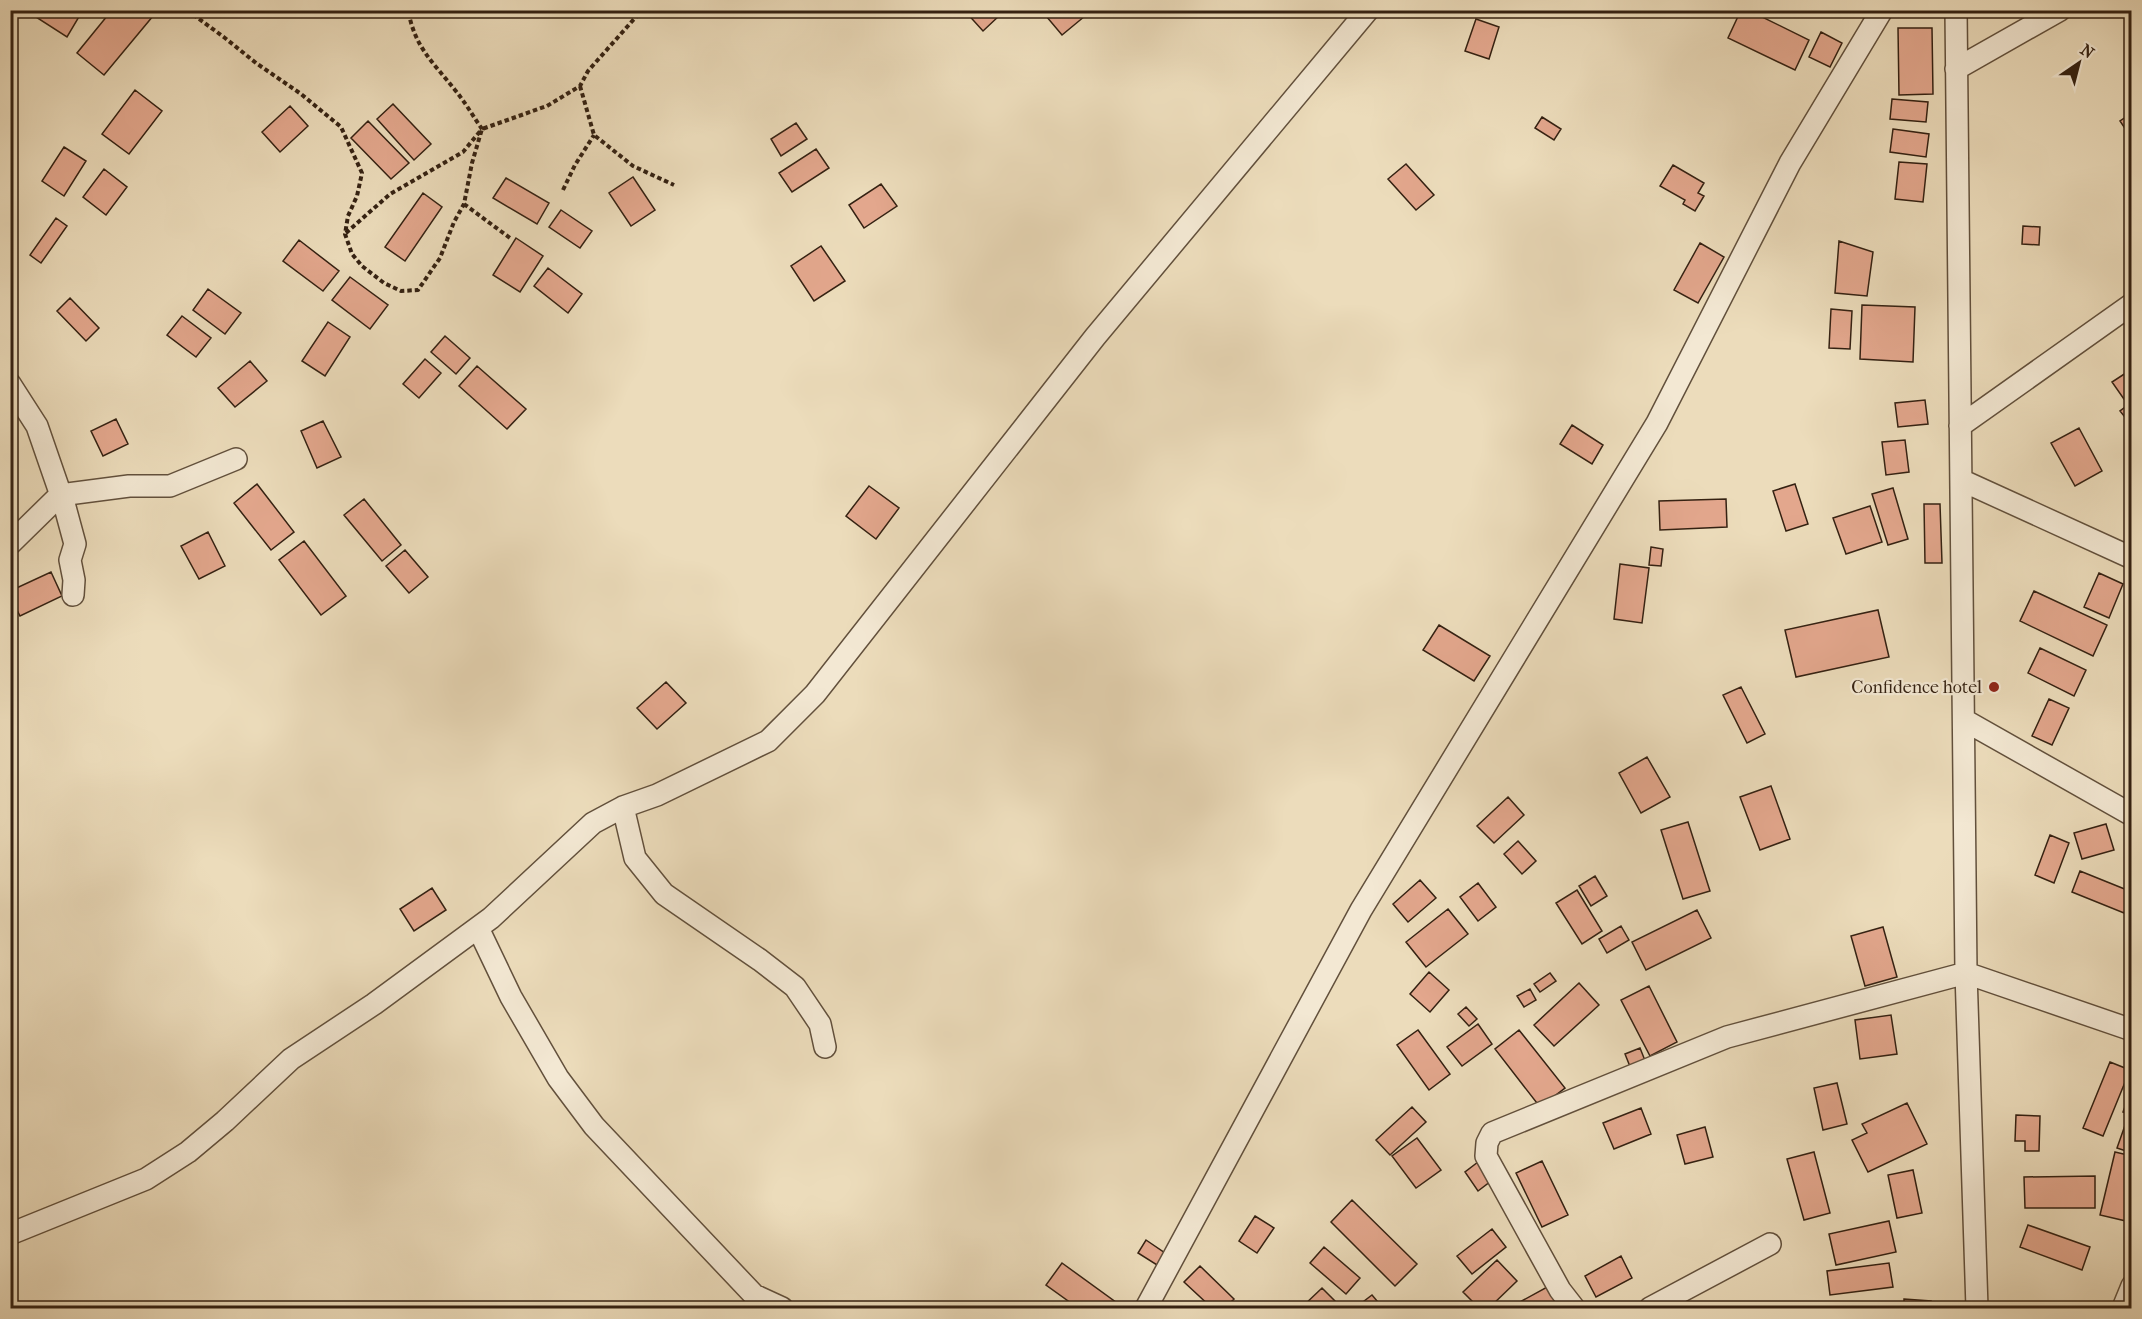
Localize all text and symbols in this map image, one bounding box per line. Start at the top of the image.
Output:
north arrow [2049,33,2109,93]
text: N [2077,40,2098,63]
place label: Confidence hotel [1851,677,1982,698]
marker: Confidence hotel [1987,680,2001,694]

